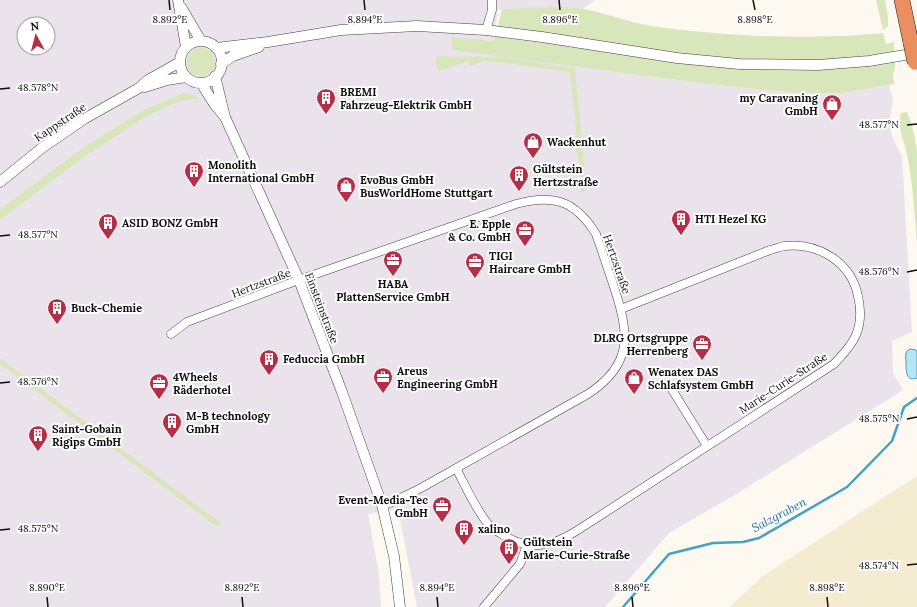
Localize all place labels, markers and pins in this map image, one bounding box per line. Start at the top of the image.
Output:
place label: BREMI Fahrzeug-Elektrik GmbH [340,85,472,112]
building icon: BREMI Fahrzeug-Elektrik GmbH [315,87,337,115]
place label: my Caravaning GmbH [740,91,819,118]
shop icon: my Caravaning GmbH [821,93,843,121]
shop icon: Wackenhut [522,131,544,159]
place label: Wackenhut [547,135,607,149]
place label: Monolith International GmbH [208,158,314,185]
building icon: Monolith International GmbH [183,160,205,188]
place label: Gültstein Hertzstraße [533,162,598,189]
building icon: Gültstein Hertzstraße [508,164,530,192]
place label: EvoBus GmbH BusWorldHome Stuttgart [360,173,493,200]
shop icon: EvoBus GmbH BusWorldHome Stuttgart [335,175,357,203]
building icon: HTI Hezel KG [670,208,692,236]
building icon: ASID BONZ GmbH [97,212,119,240]
place label: HTI Hezel KG [695,212,767,226]
place label: ASID BONZ GmbH [122,216,218,230]
place label: E. Epple & Co. GmbH [448,217,511,244]
office icon: E. Epple & Co. GmbH [514,219,536,247]
office icon: HABA PlattenService GmbH [382,249,404,277]
place label: TIGI Haircare GmbH [489,249,571,276]
office icon: TIGI Haircare GmbH [464,251,486,279]
place label: HABA PlattenService GmbH [336,277,450,304]
building icon: Buck-Chemie [46,297,68,325]
place label: Buck-Chemie [71,301,142,315]
place label: DLRG Ortsgruppe Herrenberg [594,331,689,358]
office icon: DLRG Ortsgruppe Herrenberg [691,333,713,361]
building icon: Feduccia GmbH [258,348,280,376]
place label: Feduccia GmbH [283,352,365,366]
place label: Areus Engineering GmbH [397,364,498,391]
place label: Wenatex DAS Schlafsystem GmbH [648,365,754,392]
office icon: Areus Engineering GmbH [372,366,394,394]
shop icon: Wenatex DAS Schlafsystem GmbH [623,367,645,395]
place label: 4Wheels Räderhotel [173,370,231,397]
office icon: 4Wheels Räderhotel [148,372,170,400]
place label: M-B technology GmbH [186,409,271,436]
building icon: M-B technology GmbH [161,411,183,439]
place label: Saint-Gobain Rigips GmbH [52,422,122,449]
building icon: Saint-Gobain Rigips GmbH [27,424,49,452]
place label: Event-Media-Tec GmbH [338,493,428,520]
office icon: Event-Media-Tec GmbH [431,495,453,523]
building icon: xalino [453,518,475,546]
place label: xalino [478,522,510,536]
place label: Gültstein Marie-Curie-Straße [523,535,630,562]
building icon: Gültstein Marie-Curie-Straße [498,537,520,565]

